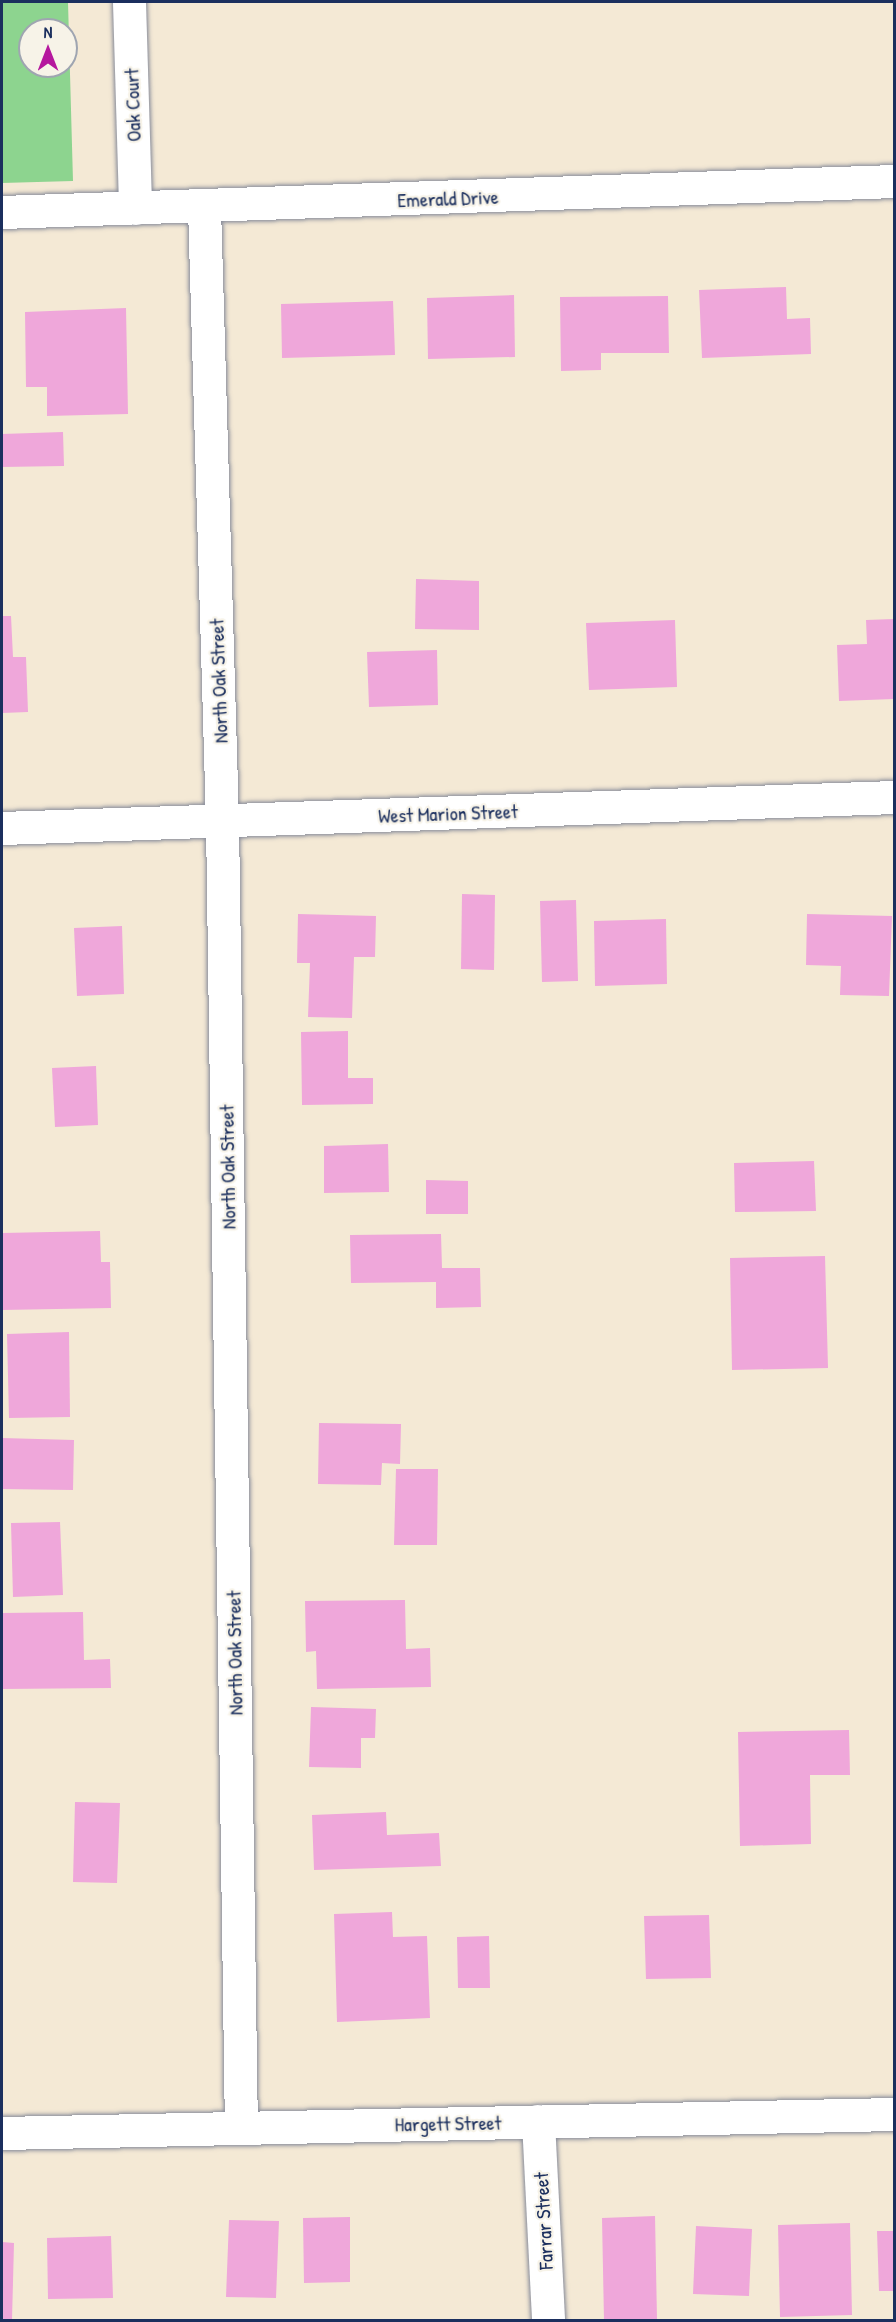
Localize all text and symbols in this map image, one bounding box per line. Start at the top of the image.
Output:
north arrow [18,18,78,78]
text: N [44,21,52,43]
street label: Oak Court [119,68,145,142]
street label: Emerald Drive [397,184,499,212]
street label: North Oak Street [204,618,232,744]
street label: West Marion Street [378,799,518,827]
street label: North Oak Street [214,1104,240,1230]
street label: North Oak Street [221,1590,247,1716]
street label: Hargett Street [394,2110,502,2136]
street label: Farrar Street [528,2172,558,2270]

